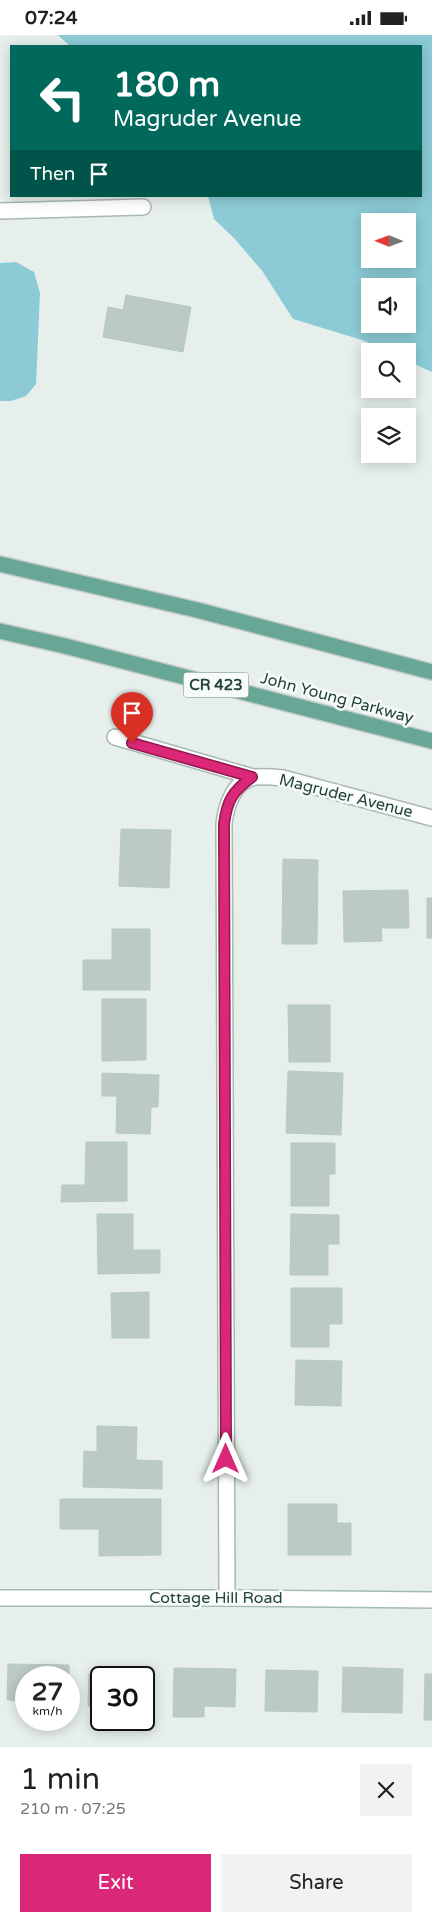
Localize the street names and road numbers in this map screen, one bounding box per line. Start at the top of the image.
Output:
street label: John Young Parkway [258,668,416,728]
road number: CR 423 [184,673,248,697]
street label: Magruder Avenue [277,770,415,822]
street label: Cottage Hill Road [149,1588,283,1608]

